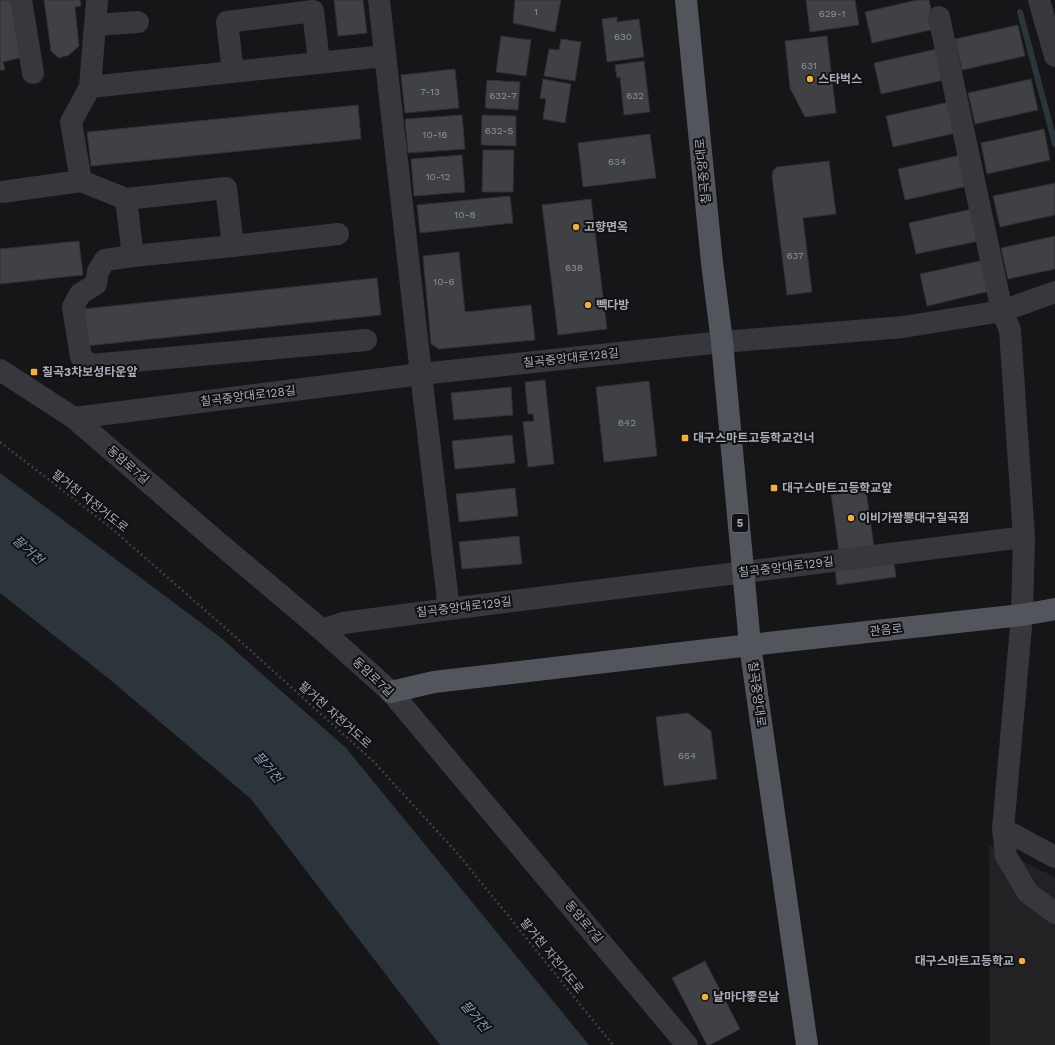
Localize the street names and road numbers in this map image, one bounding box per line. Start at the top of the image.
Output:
street label: 칠곡중앙대로 [693,137,713,205]
street label: 칠곡중앙대로128길 [522,346,620,370]
street label: 칠곡중앙대로128길 [199,383,297,409]
street label: 동암로7길 [104,443,152,487]
street label: 팔거천 자전거도로 [49,467,131,535]
road number: 5 [732,514,748,532]
street label: 칠곡중앙대로129길 [737,554,835,580]
street label: 칠곡중앙대로129길 [415,594,513,620]
street label: 관음로 [869,621,903,639]
street label: 동암로7길 [350,655,396,699]
street label: 칠곡중앙대로 [745,660,769,728]
street label: 팔거천 자전거도로 [296,679,374,751]
street label: 동암로7길 [562,898,606,946]
street label: 팔거천 자전거도로 [517,916,587,996]

